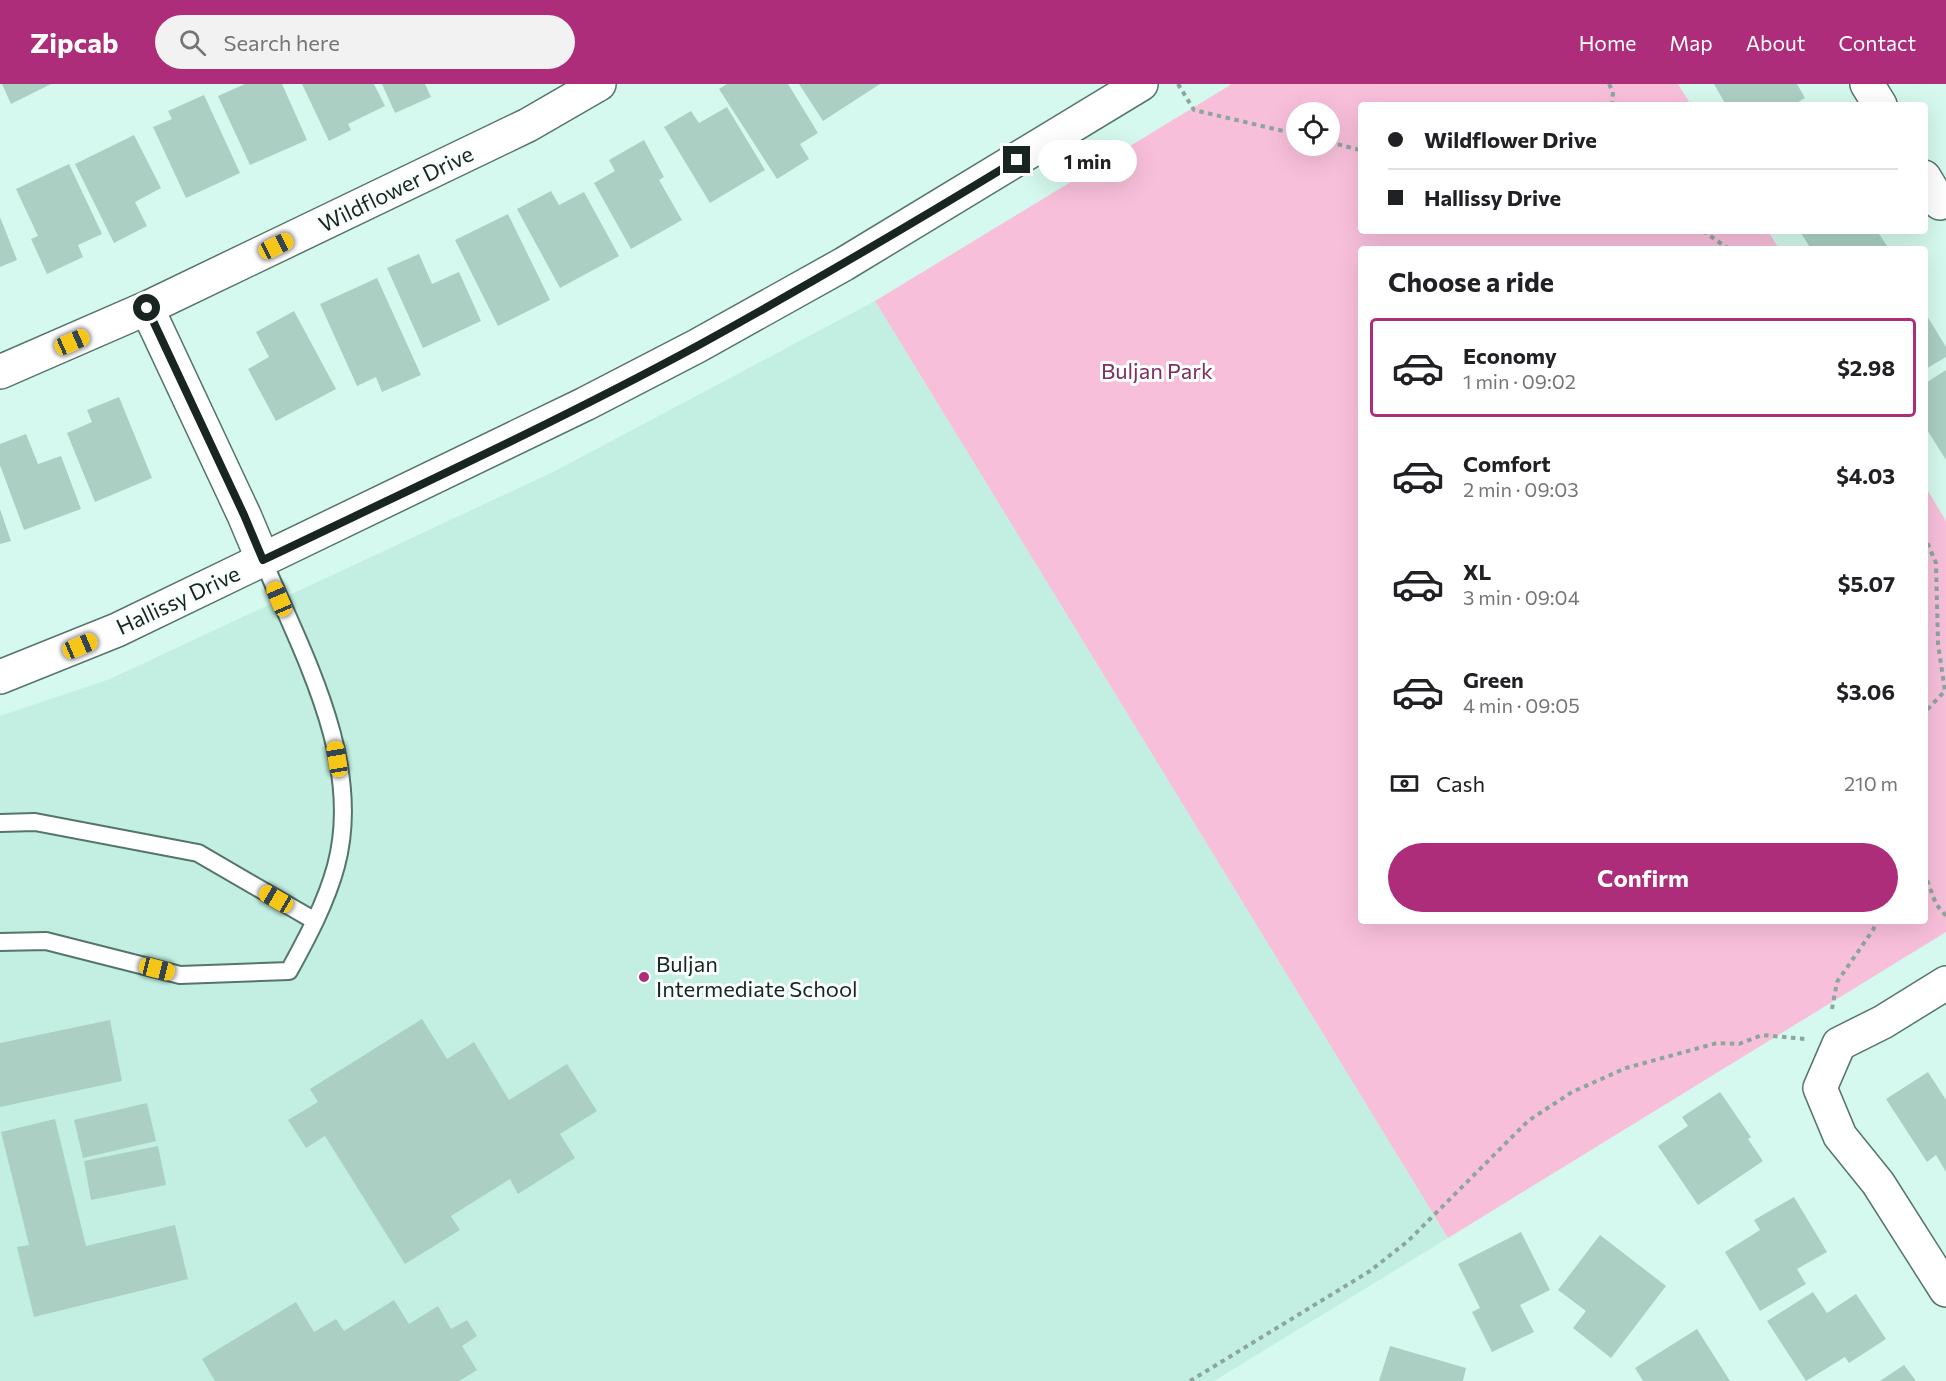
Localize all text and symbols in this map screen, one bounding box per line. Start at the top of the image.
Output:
search box [155,15,575,69]
text: Zipcab [30,25,119,59]
icon: search [176,26,209,59]
text: Search here [224,29,340,56]
text: Home [1579,30,1636,55]
text: Map [1669,30,1713,55]
text: About [1746,30,1805,55]
text: Contact [1838,30,1916,55]
map controls [1286,102,1340,156]
button: locate [1286,102,1340,156]
text: Wildflower Drive [1424,126,1597,153]
callout: 1 min [1038,139,1137,181]
street label: Wildflower Drive [314,140,477,238]
route end [1003,146,1030,173]
text: 1 min [1064,149,1111,173]
text: Hallissy Drive [1424,184,1561,211]
car [256,230,296,262]
text: Choose a ride [1388,265,1554,298]
route start [133,294,160,321]
car [52,326,92,358]
icon: car [1391,341,1445,395]
text: Economy [1463,342,1557,369]
text: $2.98 [1837,354,1895,381]
park label: Buljan Park [1101,357,1213,384]
text: 1 min · 09:02 [1463,369,1576,393]
icon: car [1391,449,1445,503]
text: Comfort [1463,450,1551,477]
text: $4.03 [1836,462,1895,489]
text: 2 min · 09:03 [1463,477,1579,501]
icon: car [1391,557,1445,611]
text: XL [1463,558,1491,585]
street label: Hallissy Drive [112,559,244,640]
text: $5.07 [1838,570,1895,597]
car [264,579,294,619]
text: 3 min · 09:04 [1463,585,1580,609]
car [60,631,100,661]
icon: car [1391,665,1445,719]
text: Green [1463,666,1524,693]
text: $3.06 [1836,678,1895,705]
text: 4 min · 09:05 [1463,693,1580,717]
car [325,740,349,778]
icon: cash [1388,767,1421,800]
text: Cash [1436,770,1485,797]
text: 210 m [1844,771,1898,795]
button: Confirm [1388,843,1898,912]
car [256,882,296,916]
place label: Buljan Intermediate School [656,950,858,1002]
car [137,956,177,982]
marker: Buljan Intermediate School [637,970,651,984]

